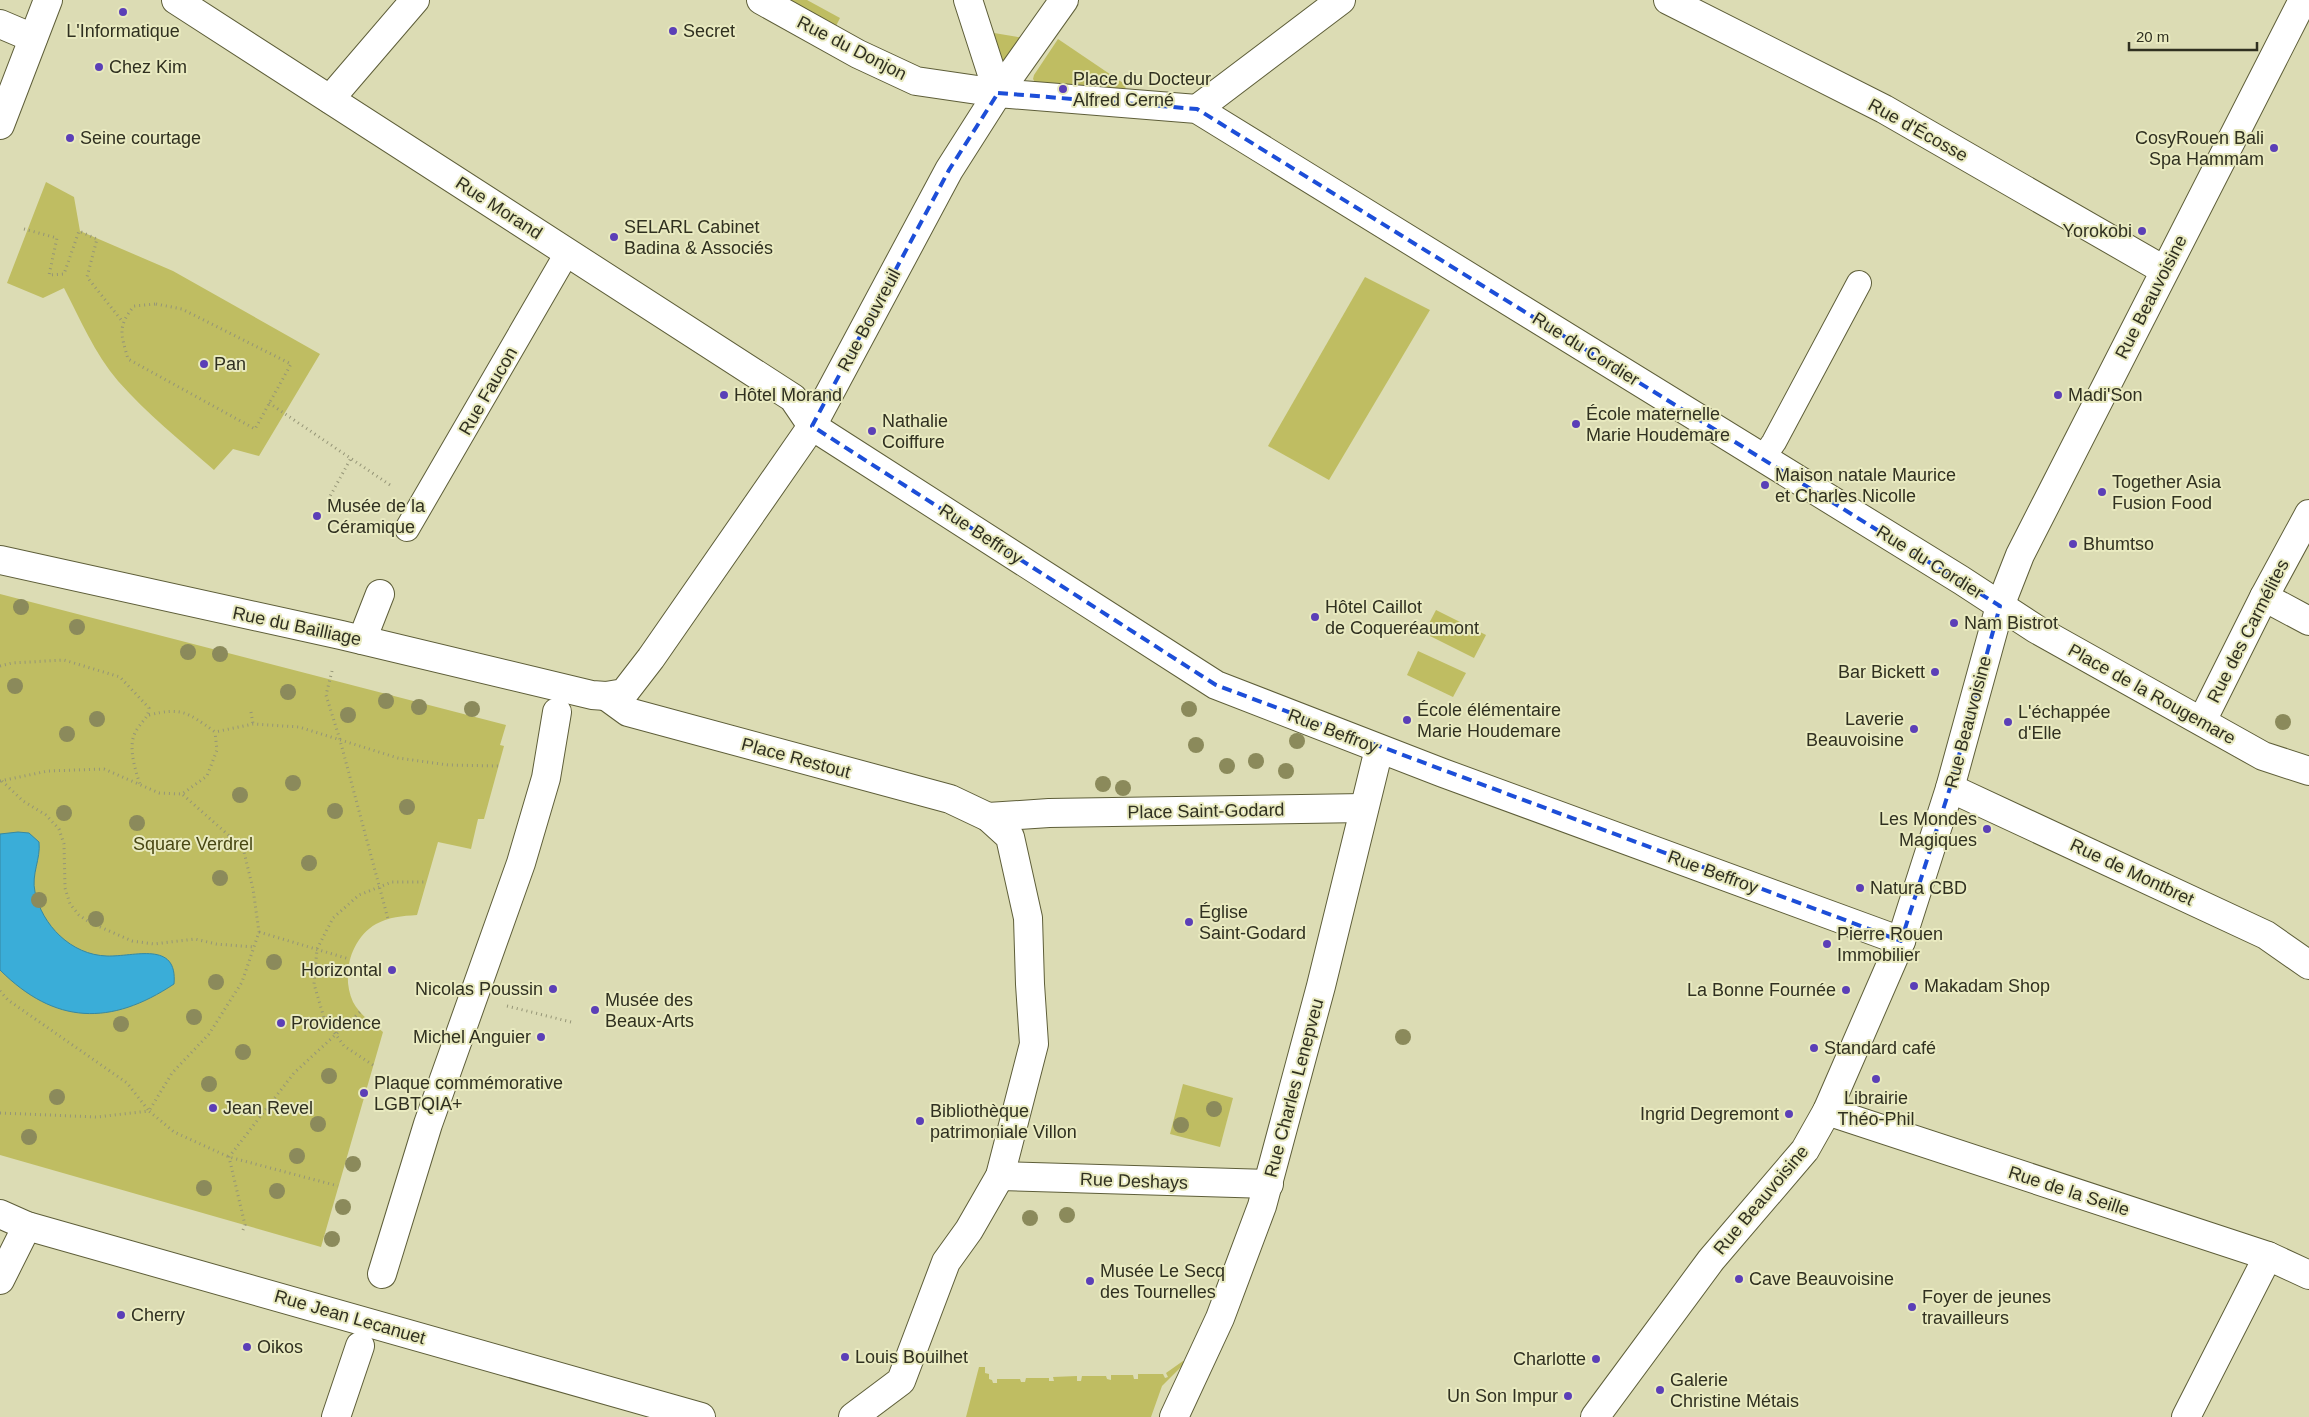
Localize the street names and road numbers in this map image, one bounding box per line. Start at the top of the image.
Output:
street label: Rue du Donjon [794,12,910,84]
street label: Rue d'Écosse [1865,94,1971,166]
street label: Rue Morand [452,173,546,243]
street label: Rue Beauvoisine [2111,232,2191,362]
street label: Rue Bouvreuil [834,265,904,375]
street label: Rue du Cordier [1529,308,1643,390]
street label: Rue Faucon [455,344,521,438]
street label: Rue Beffroy [936,500,1026,568]
street label: Rue du Cordier [1873,521,1987,603]
street label: Rue des Carmélites [2203,556,2293,706]
street label: Rue du Bailliage [231,603,363,649]
street label: Place de la Rougemare [2065,640,2239,748]
street label: Rue Beauvoisine [1941,654,1995,790]
street label: Rue Beffroy [1285,705,1381,757]
street label: Place Restout [739,734,853,782]
street label: Place Saint-Godard [1127,800,1285,822]
street label: Rue de Montbret [2067,835,2197,909]
street label: Rue Beffroy [1665,846,1761,898]
street label: Rue Charles Lenepveu [1261,996,1327,1180]
street label: Rue Beauvoisine [1710,1141,1812,1259]
street label: Rue de la Seille [2006,1162,2132,1220]
street label: Rue Deshays [1080,1169,1188,1193]
street label: Rue Jean Lecanuet [272,1286,428,1348]

